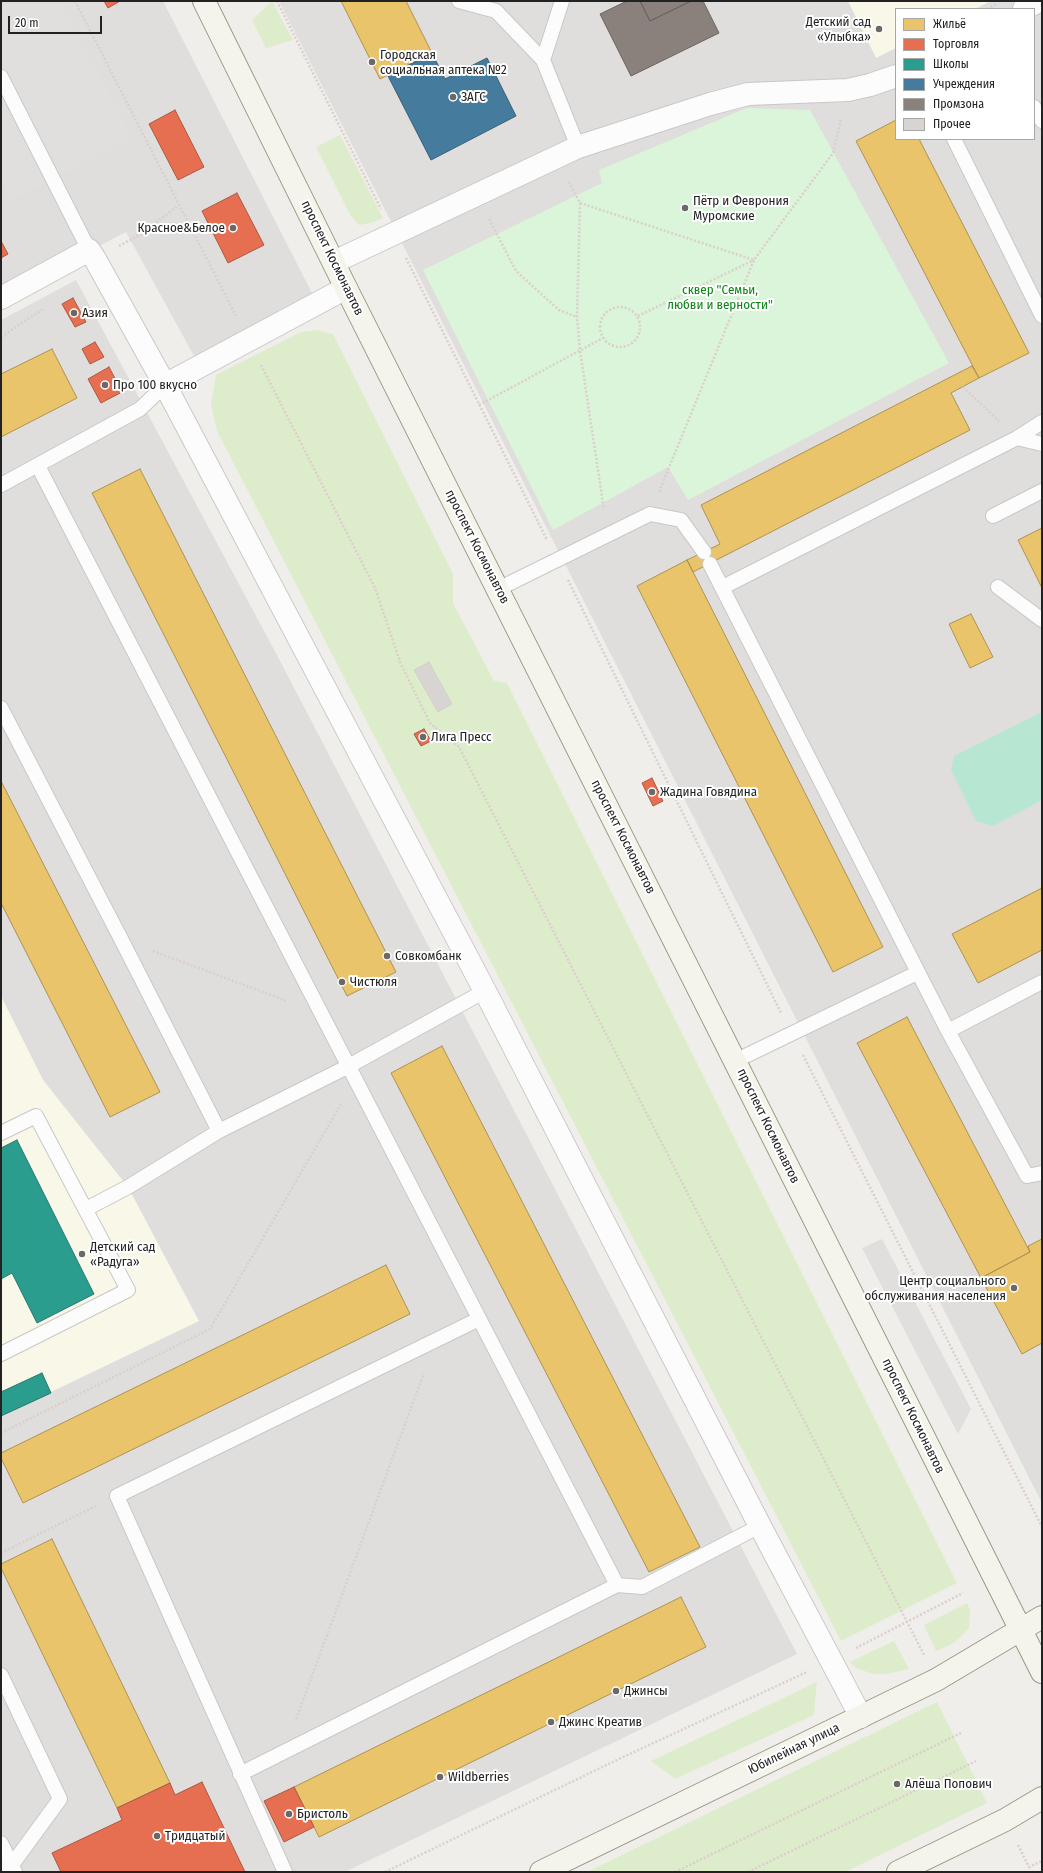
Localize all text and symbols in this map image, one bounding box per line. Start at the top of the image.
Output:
scale bar [10,8,104,34]
legend [895,8,1035,140]
place label: Детский сад «Улыбка» [806,14,871,45]
text: 20 m [15,16,39,30]
text: Жильё [933,17,966,31]
marker: Детский сад «Улыбка» [874,24,884,34]
text: Торговля [933,37,979,51]
place label: Городская социальная аптека №2 [380,47,507,78]
marker: Городская социальная аптека №2 [367,57,377,67]
text: Школы [933,57,969,71]
text: Учреждения [933,77,995,91]
place label: ЗАГС [461,89,486,105]
marker: ЗАГС [448,92,458,102]
text: Промзона [933,97,984,111]
text: Прочее [933,117,971,131]
place label: Пётр и Феврония Муромские [693,193,789,224]
street label: проспект Космонавтов [297,198,367,318]
marker: Пётр и Феврония Муромские [680,203,690,213]
place label: Красное&Белое [137,220,225,236]
marker: Красное&Белое [228,223,238,233]
park label: сквер "Семьи, любви и верности" [667,282,773,313]
place label: Азия [82,305,108,321]
marker: Азия [69,308,79,318]
place label: Про 100 вкусно [113,377,197,393]
marker: Про 100 вкусно [100,380,110,390]
street label: проспект Космонавтов [442,487,512,607]
place label: Лига Пресс [431,729,492,745]
marker: Лига Пресс [418,732,428,742]
street label: проспект Космонавтов [588,777,658,897]
place label: Жадина Говядина [660,784,757,800]
marker: Жадина Говядина [647,787,657,797]
place label: Совкомбанк [395,948,461,964]
marker: Совкомбанк [382,951,392,961]
place label: Чистюля [350,974,397,990]
marker: Чистюля [337,977,347,987]
street label: проспект Космонавтов [733,1066,803,1186]
place label: Детский сад «Радуга» [90,1239,155,1270]
marker: Детский сад «Радуга» [77,1249,87,1259]
place label: Центр социального обслуживания населения [865,1273,1006,1304]
marker: Центр социального обслуживания населения [1009,1283,1019,1293]
street label: проспект Космонавтов [878,1356,948,1476]
place label: Джинсы [624,1683,668,1699]
marker: Джинсы [611,1686,621,1696]
place label: Джинс Креатив [559,1714,642,1730]
marker: Джинс Креатив [546,1717,556,1727]
street label: Юбилейная улица [746,1720,842,1778]
place label: Wildberries [448,1769,509,1785]
marker: Wildberries [435,1772,445,1782]
place label: Алёша Попович [905,1776,992,1792]
marker: Алёша Попович [892,1779,902,1789]
place label: Бристоль [297,1806,348,1822]
marker: Бристоль [284,1809,294,1819]
place label: Тридцатый [165,1828,225,1844]
marker: Тридцатый [152,1831,162,1841]

